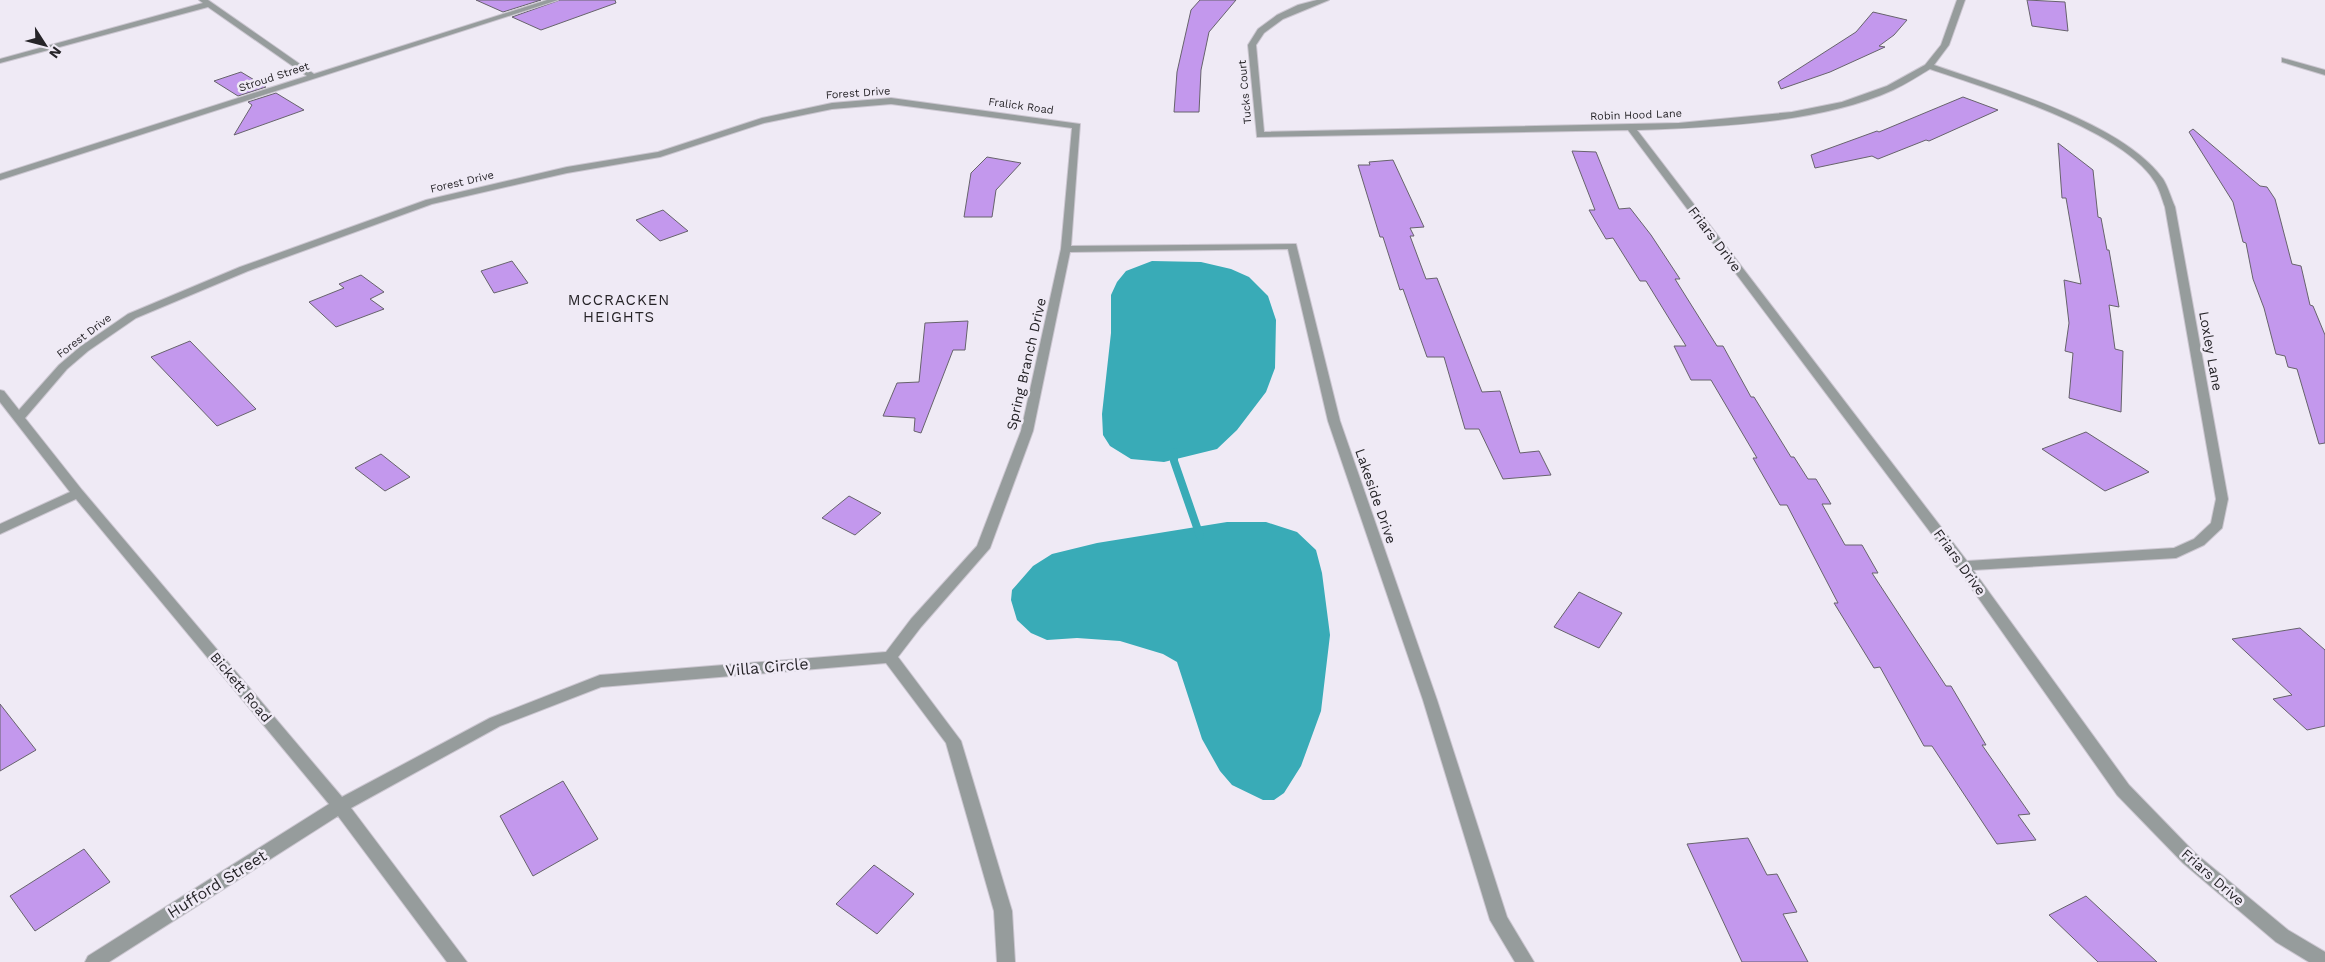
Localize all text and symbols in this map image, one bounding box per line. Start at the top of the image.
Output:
north arrow [20,20,70,70]
text: N [46,44,65,62]
street label: Stroud Street [237,59,311,94]
street label: Tucks Court [1236,59,1254,125]
street label: Forest Drive [825,84,891,102]
street label: Fralick Road [987,95,1055,117]
street label: Robin Hood Lane [1590,107,1682,123]
street label: Forest Drive [429,168,495,196]
street label: Friars Drive [1685,203,1745,275]
district label: MCCRACKEN HEIGHTS [568,291,670,326]
street label: Spring Branch Drive [1003,296,1049,432]
street label: Loxley Lane [2196,310,2226,392]
street label: Forest Drive [54,311,114,361]
street label: Lakeside Drive [1352,446,1400,546]
street label: Friars Drive [1931,526,1989,598]
street label: Bickett Road [207,649,275,725]
street label: Villa Circle [725,654,809,680]
street label: Friars Drive [2178,845,2248,909]
street label: Hufford Street [164,846,270,922]

